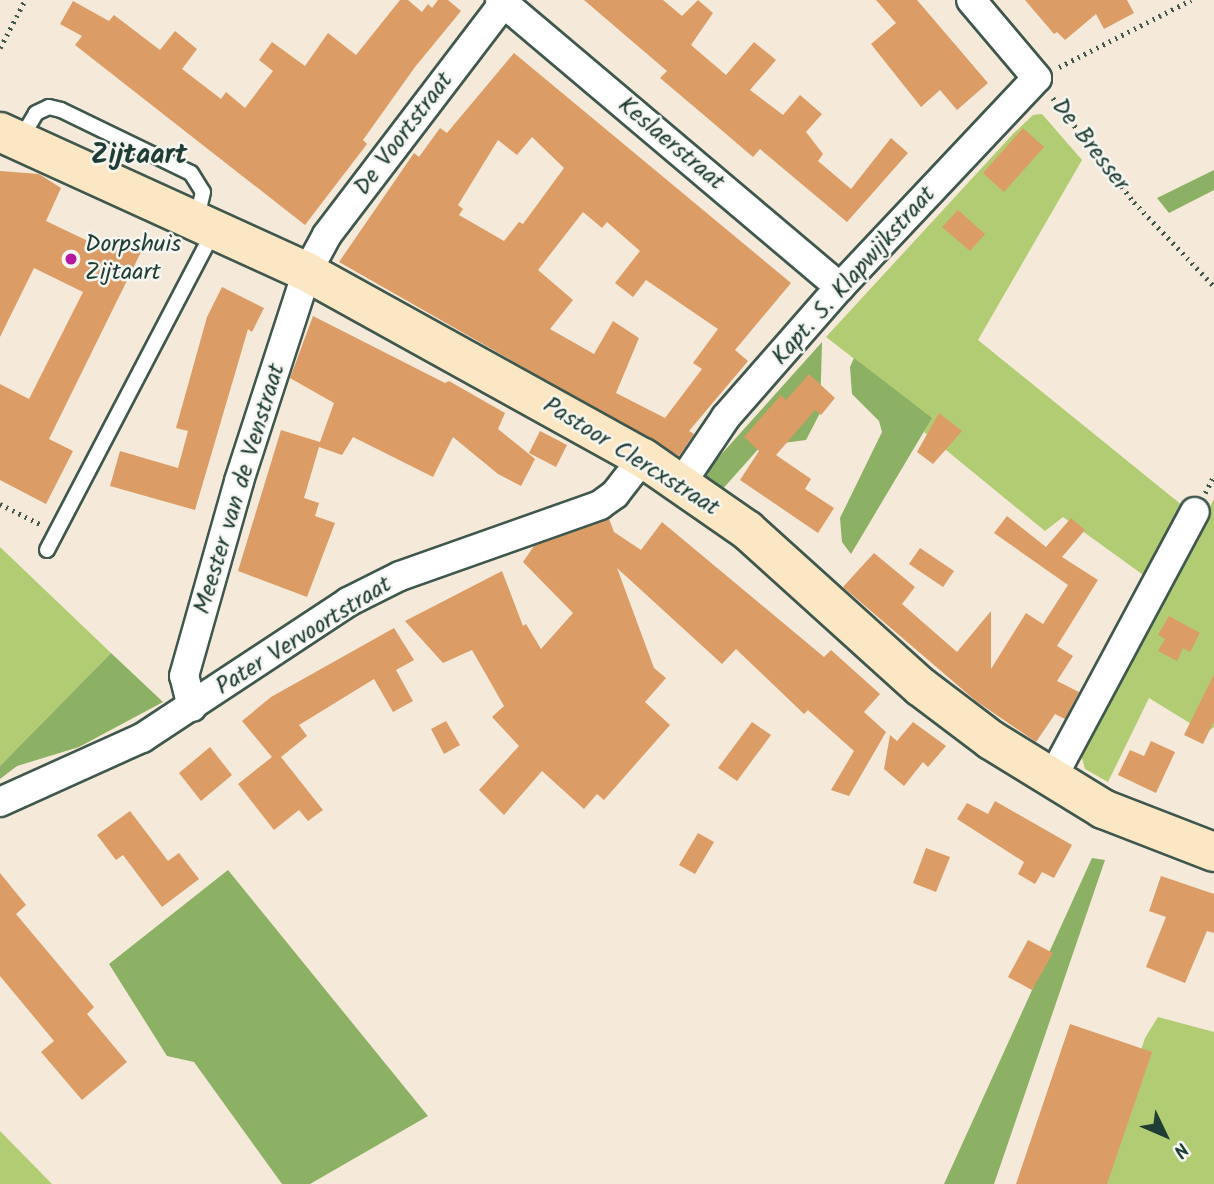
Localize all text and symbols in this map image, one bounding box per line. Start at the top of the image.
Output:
street label: De Voortstraat [348,67,460,201]
street label: Keslaerstraat [612,91,730,197]
street label: De Bresser [1045,93,1135,197]
district label: Zijtaart [91,139,187,173]
street label: Kapt. S. Klapwijkstraat [766,181,942,371]
place label: Dorpshuis Zijtaart [85,231,181,287]
marker: Dorpshuis Zijtaart [63,251,79,267]
street label: Meester van de Venstraat [188,360,292,618]
street label: Pastoor Clercxstraat [538,391,724,523]
street label: Pater Vervoortstraat [211,570,397,702]
north arrow [1130,1100,1200,1170]
text: N [1165,1135,1195,1164]

